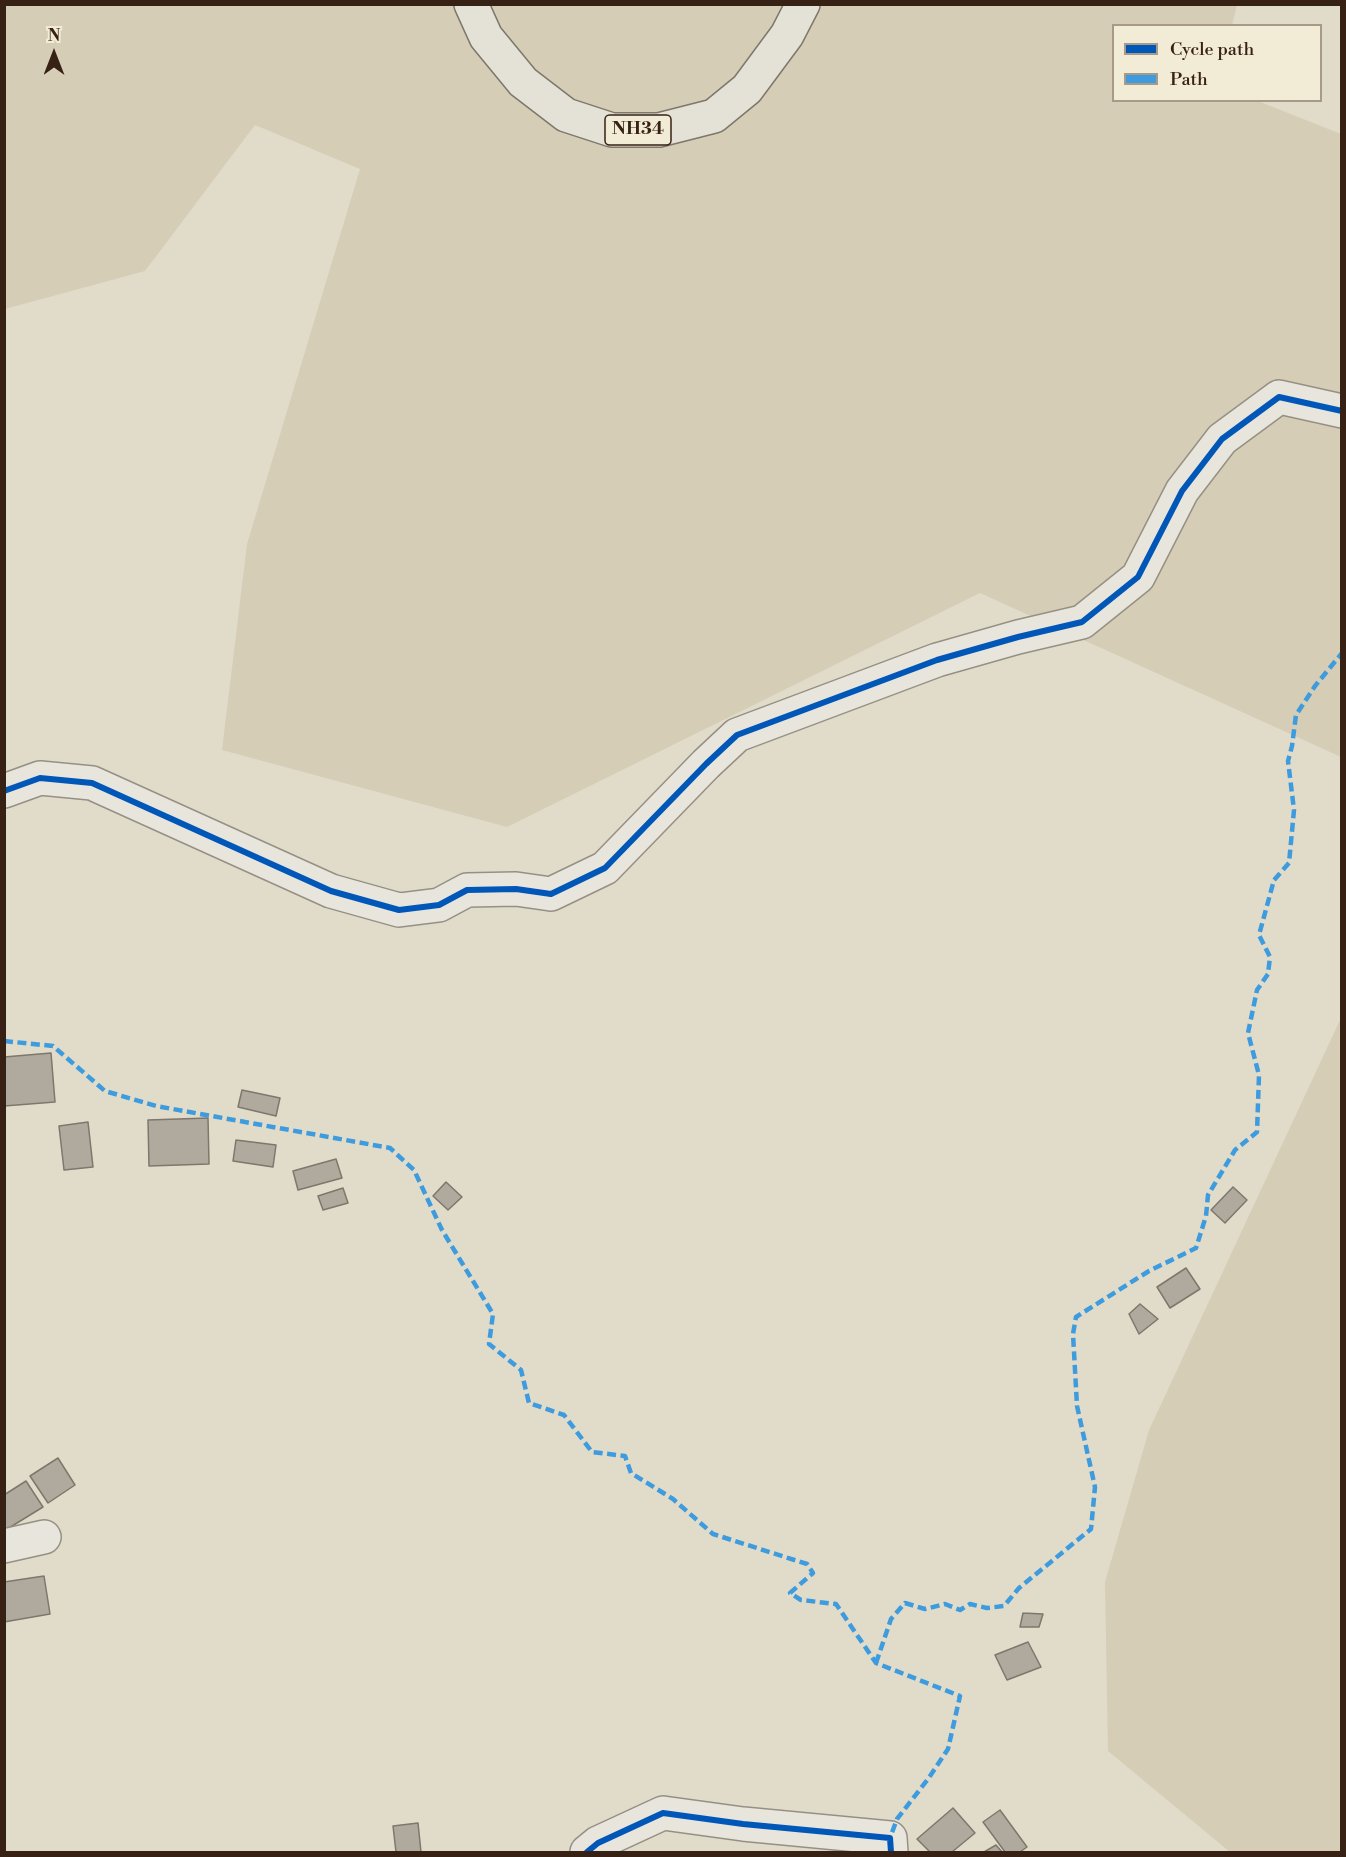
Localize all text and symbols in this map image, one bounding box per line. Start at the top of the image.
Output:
north arrow [24,24,84,84]
legend [1112,24,1322,102]
text: N [48,26,60,46]
text: Cycle path [1170,38,1254,61]
text: Path [1170,68,1208,91]
road number: NH34 [605,115,671,145]

